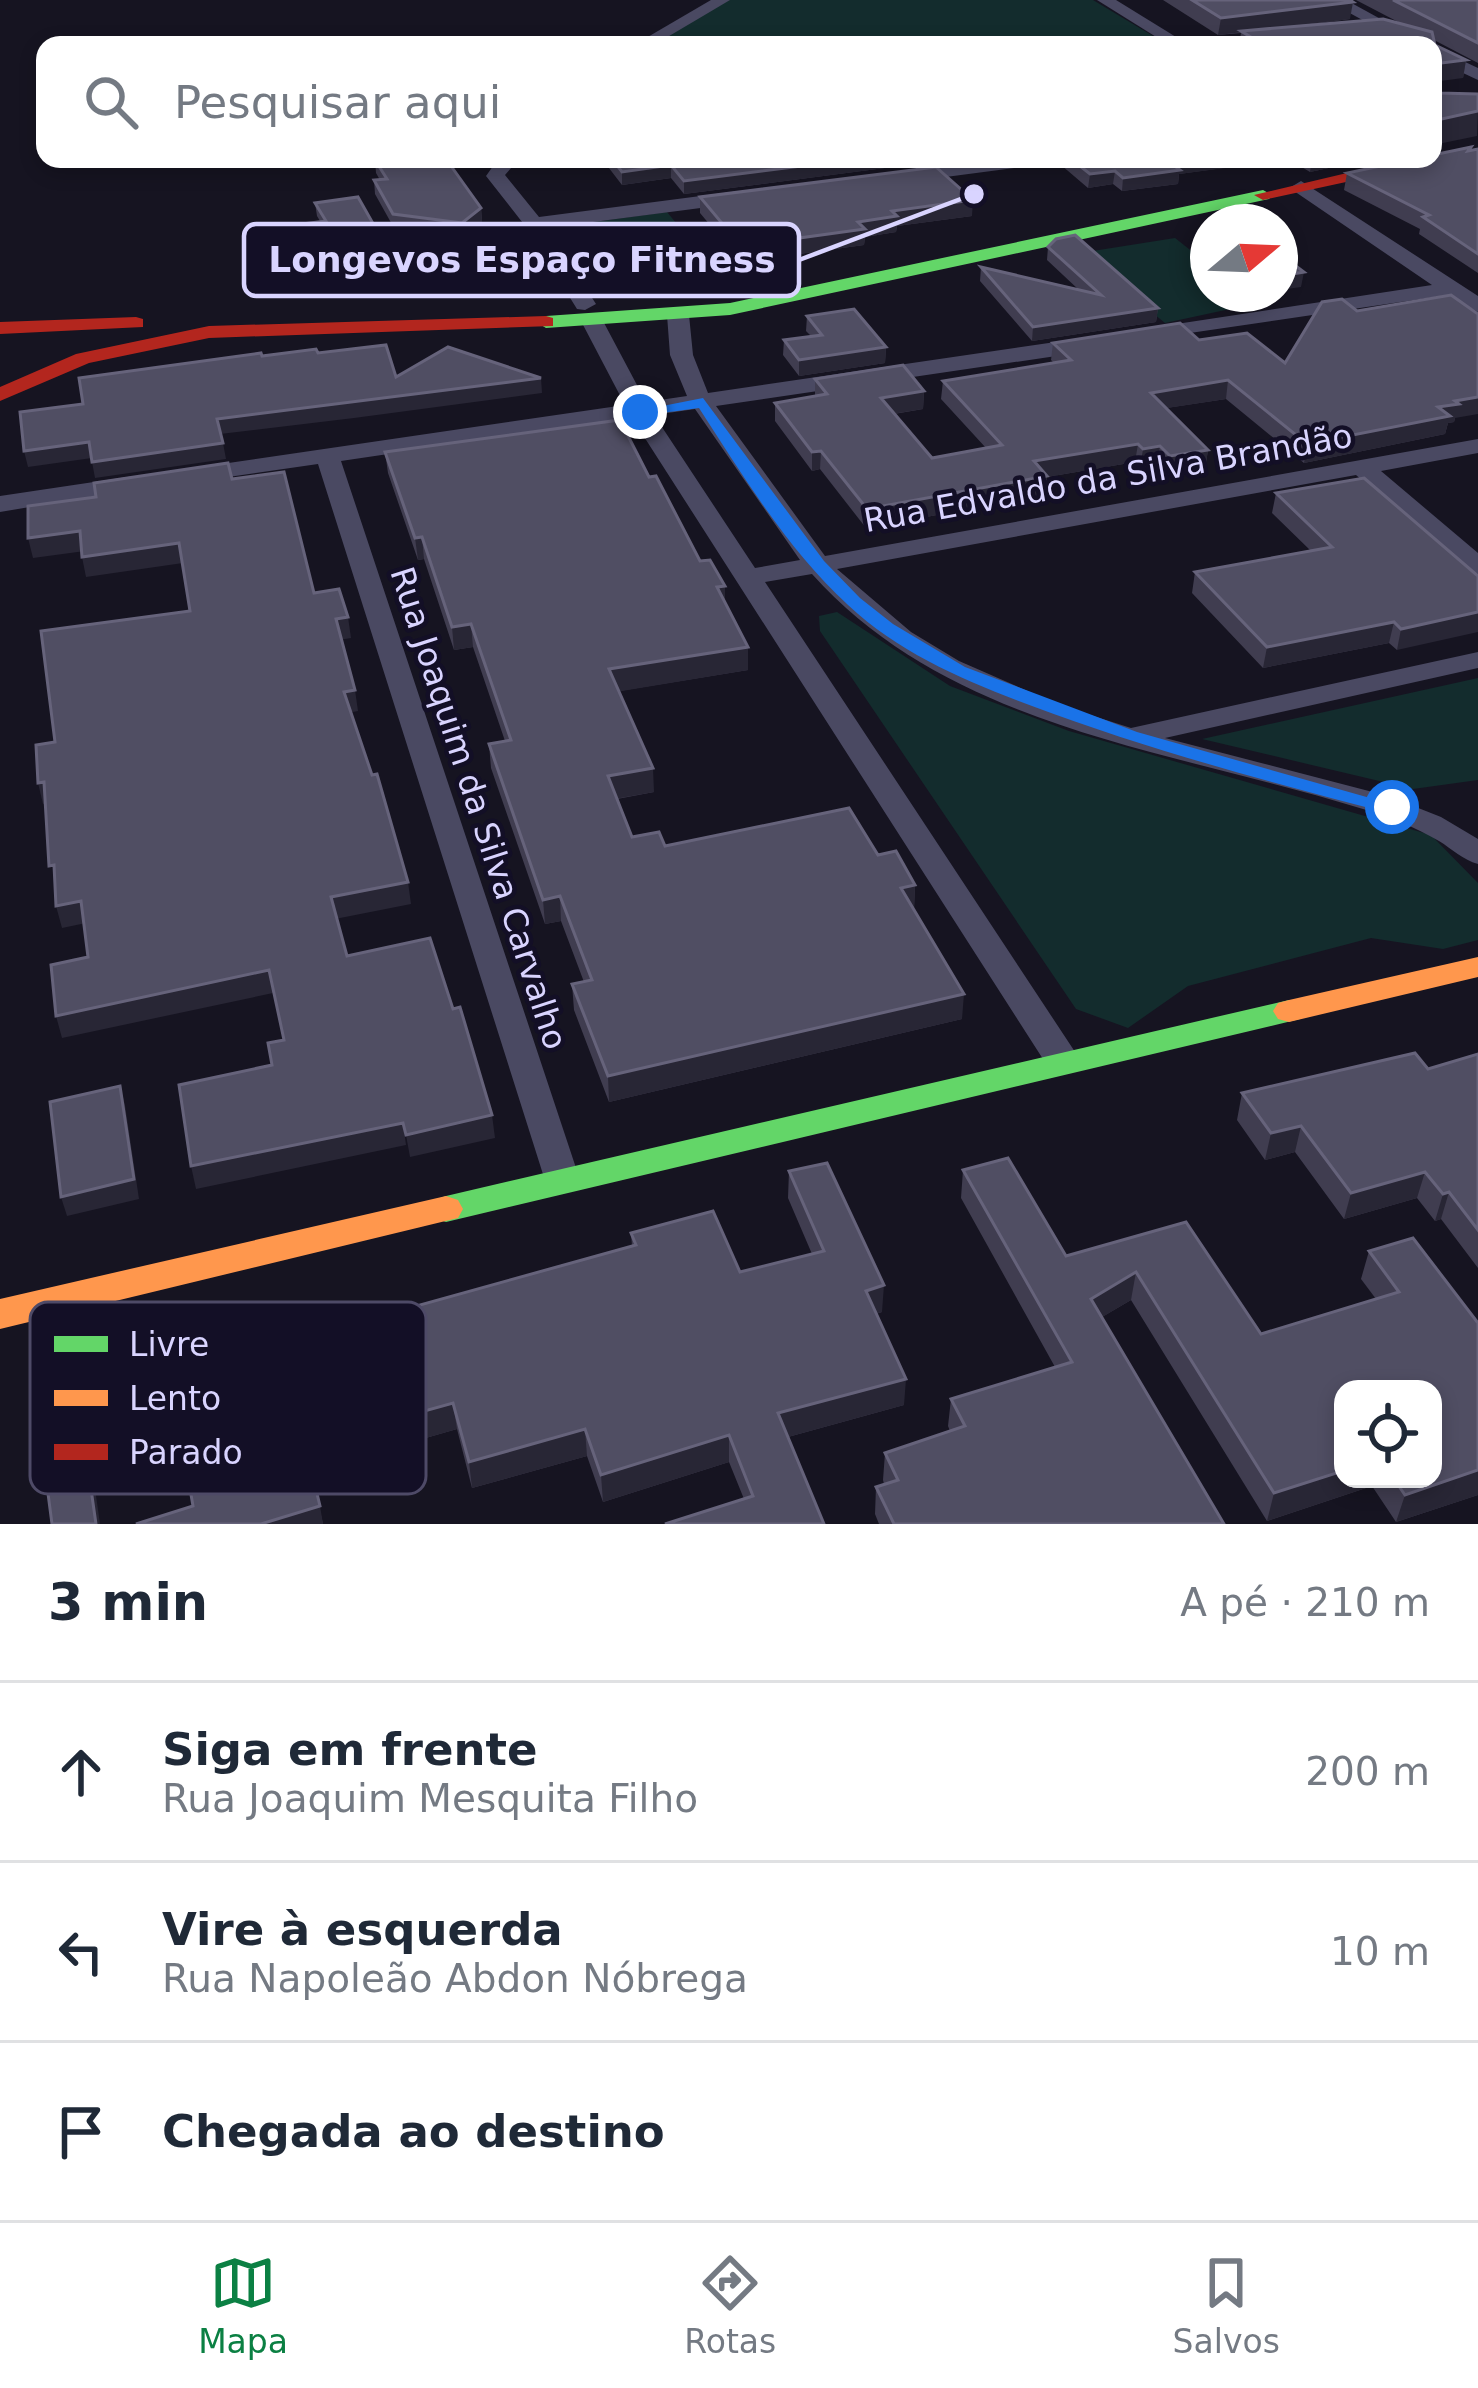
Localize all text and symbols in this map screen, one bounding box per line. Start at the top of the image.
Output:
search box [36,36,1442,168]
icon: search [78,69,144,135]
text: Pesquisar aqui [174,76,501,129]
north arrow [1190,204,1298,312]
callout: Longevos Espaço Fitness [244,224,799,296]
text: Longevos Espaço Fitness [268,239,776,280]
route end [613,385,667,439]
street label: Rua Edvaldo da Silva Brandão [861,416,1355,540]
street label: Rua Joaquim da Silva Carvalho [382,562,576,1054]
route start [1365,780,1419,834]
legend [30,1302,426,1494]
text: Livre [129,1325,209,1364]
text: Lento [129,1379,221,1418]
map controls [1334,1380,1442,1488]
button: locate [1334,1380,1442,1488]
text: Parado [129,1433,243,1472]
text: 3 min [48,1573,208,1632]
text: A pé · 210 m [1180,1580,1430,1625]
text: Siga em frente [162,1723,538,1776]
icon: ahead [48,1739,114,1805]
text: 200 m [1305,1749,1430,1794]
text: Rua Joaquim Mesquita Filho [162,1776,698,1821]
text: Vire à esquerda [162,1903,563,1956]
icon: left [48,1919,114,1985]
text: 10 m [1330,1929,1430,1974]
text: Rua Napoleão Abdon Nóbrega [162,1956,748,2001]
icon: arrive [48,2099,114,2165]
text: Chegada ao destino [162,2105,665,2158]
tab: Mapa [198,2250,288,2361]
tab: Rotas [684,2250,776,2361]
tab: Salvos [1173,2250,1280,2361]

